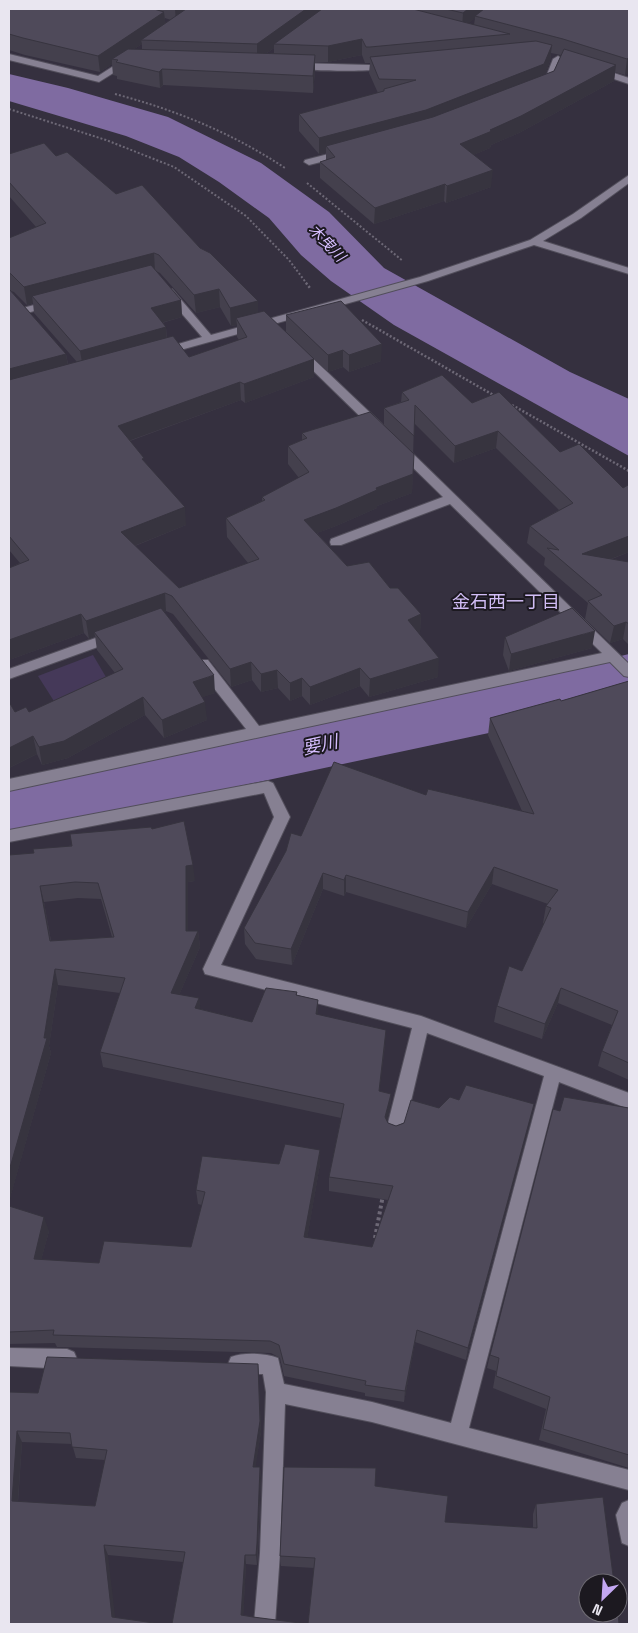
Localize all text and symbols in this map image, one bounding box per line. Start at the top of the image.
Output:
water label: 木曳川 [305,220,351,267]
district label: 金石西一丁目 [452,590,560,613]
water label: 要川 [300,729,342,760]
north arrow [578,1573,628,1623]
text: N [589,1600,606,1620]

